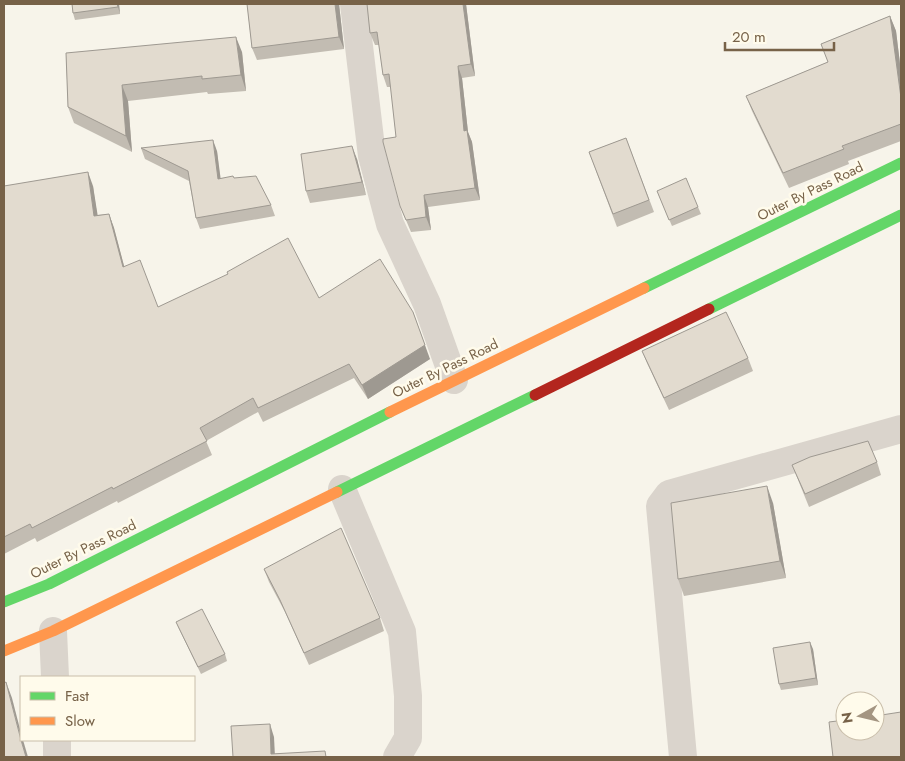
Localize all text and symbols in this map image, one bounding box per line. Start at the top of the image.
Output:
scale bar [725,20,834,52]
text: 20 m [732,26,766,48]
street label: Outer By Pass Road [754,157,866,225]
street label: Outer By Pass Road [389,334,501,402]
street label: Outer By Pass Road [27,515,139,583]
legend [20,676,195,741]
text: Fast [65,685,89,707]
north arrow [835,691,885,741]
text: Slow [65,710,96,732]
text: N [836,711,858,725]

